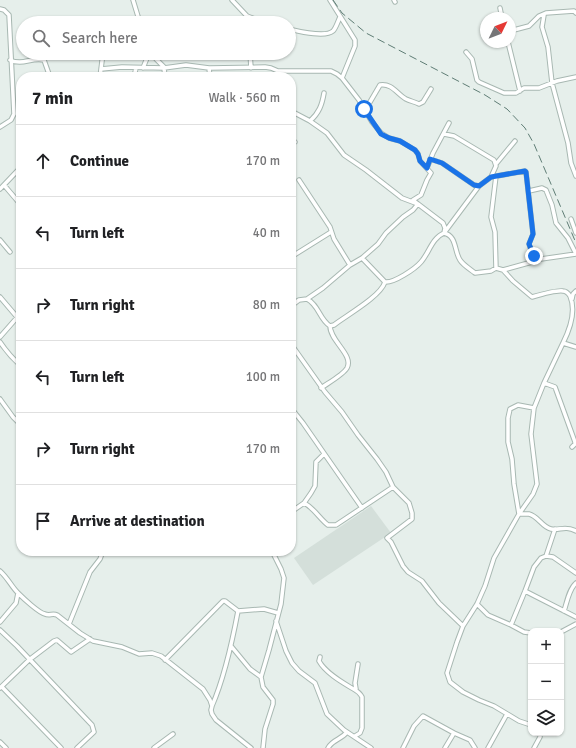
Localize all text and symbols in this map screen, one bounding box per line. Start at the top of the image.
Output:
north arrow [480,12,516,48]
search box [16,16,296,60]
icon: search [30,27,52,49]
text: Search here [62,29,138,47]
text: 7 min [32,88,73,109]
text: Walk · 560 m [209,90,280,106]
route start [355,100,373,118]
icon: ahead [32,150,54,172]
text: Continue [70,152,129,170]
text: 170 m [246,153,280,169]
icon: left [32,222,54,244]
text: Turn left [70,224,124,242]
text: 40 m [253,225,280,241]
route end [525,247,543,265]
icon: right [32,294,54,316]
text: Turn right [70,296,135,314]
text: 80 m [253,297,280,313]
icon: left [32,366,54,388]
text: Turn left [70,368,124,386]
text: 100 m [246,369,280,385]
icon: right [32,438,54,460]
text: Turn right [70,440,135,458]
text: 170 m [246,441,280,457]
icon: arrive [32,510,54,532]
text: Arrive at destination [70,512,205,530]
map controls [528,628,564,736]
button: + [528,628,564,664]
button: − [528,664,564,700]
button: layers [528,700,564,736]

